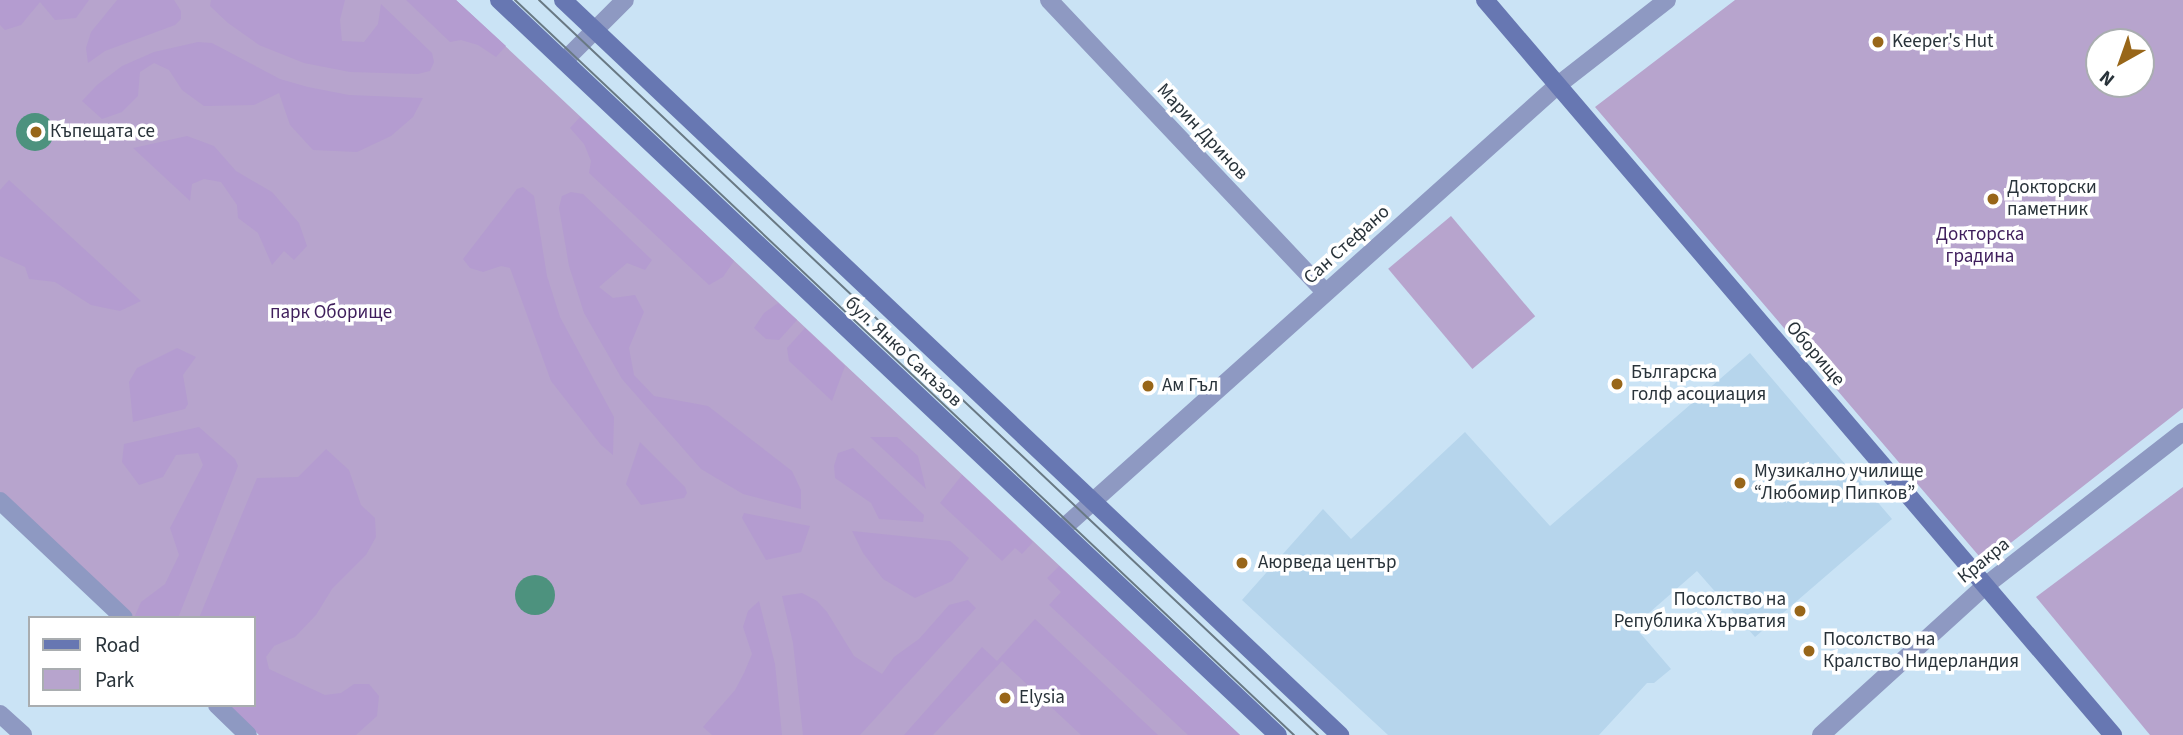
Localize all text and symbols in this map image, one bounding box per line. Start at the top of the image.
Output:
north arrow [2085,28,2155,98]
place label: Keeper's Hut [1892,31,1994,53]
marker: Keeper's Hut [1870,34,1886,50]
text: N [2094,64,2121,92]
street label: Марин Дринов [1152,79,1252,185]
place label: Къпещата се [50,121,155,143]
marker: Къпещата се [28,124,44,140]
place label: Докторски паметник [2007,177,2097,221]
marker: Докторски паметник [1985,191,2001,207]
street label: Сан Стефано [1299,201,1395,289]
park label: Докторска градина [1936,224,2024,268]
street label: бул. Янко Сакъзов [840,292,966,412]
park label: парк Оборище [270,302,392,324]
street label: Оборище [1781,317,1849,391]
place label: Българска голф асоциация [1631,362,1766,406]
place label: Ам Гъл [1162,375,1218,397]
marker: Българска голф асоциация [1609,376,1625,392]
marker: Ам Гъл [1140,378,1156,394]
place label: Музикално училище “Любомир Пипков” [1754,461,1924,505]
marker: Музикално училище “Любомир Пипков” [1732,475,1748,491]
street label: Кракра [1953,533,2015,589]
place label: Аюрведа център [1258,552,1396,574]
marker: Аюрведа център [1232,553,1252,573]
place label: Посолство на Република Хърватия [1614,589,1786,633]
marker: Посолство на Република Хърватия [1792,603,1808,619]
legend [28,616,256,707]
place label: Посолство на Кралство Нидерландия [1823,629,2019,673]
text: Road [95,630,140,660]
marker: Посолство на Кралство Нидерландия [1801,643,1817,659]
text: Park [95,665,134,695]
place label: Elysia [1019,687,1065,709]
marker: Elysia [997,690,1013,706]

